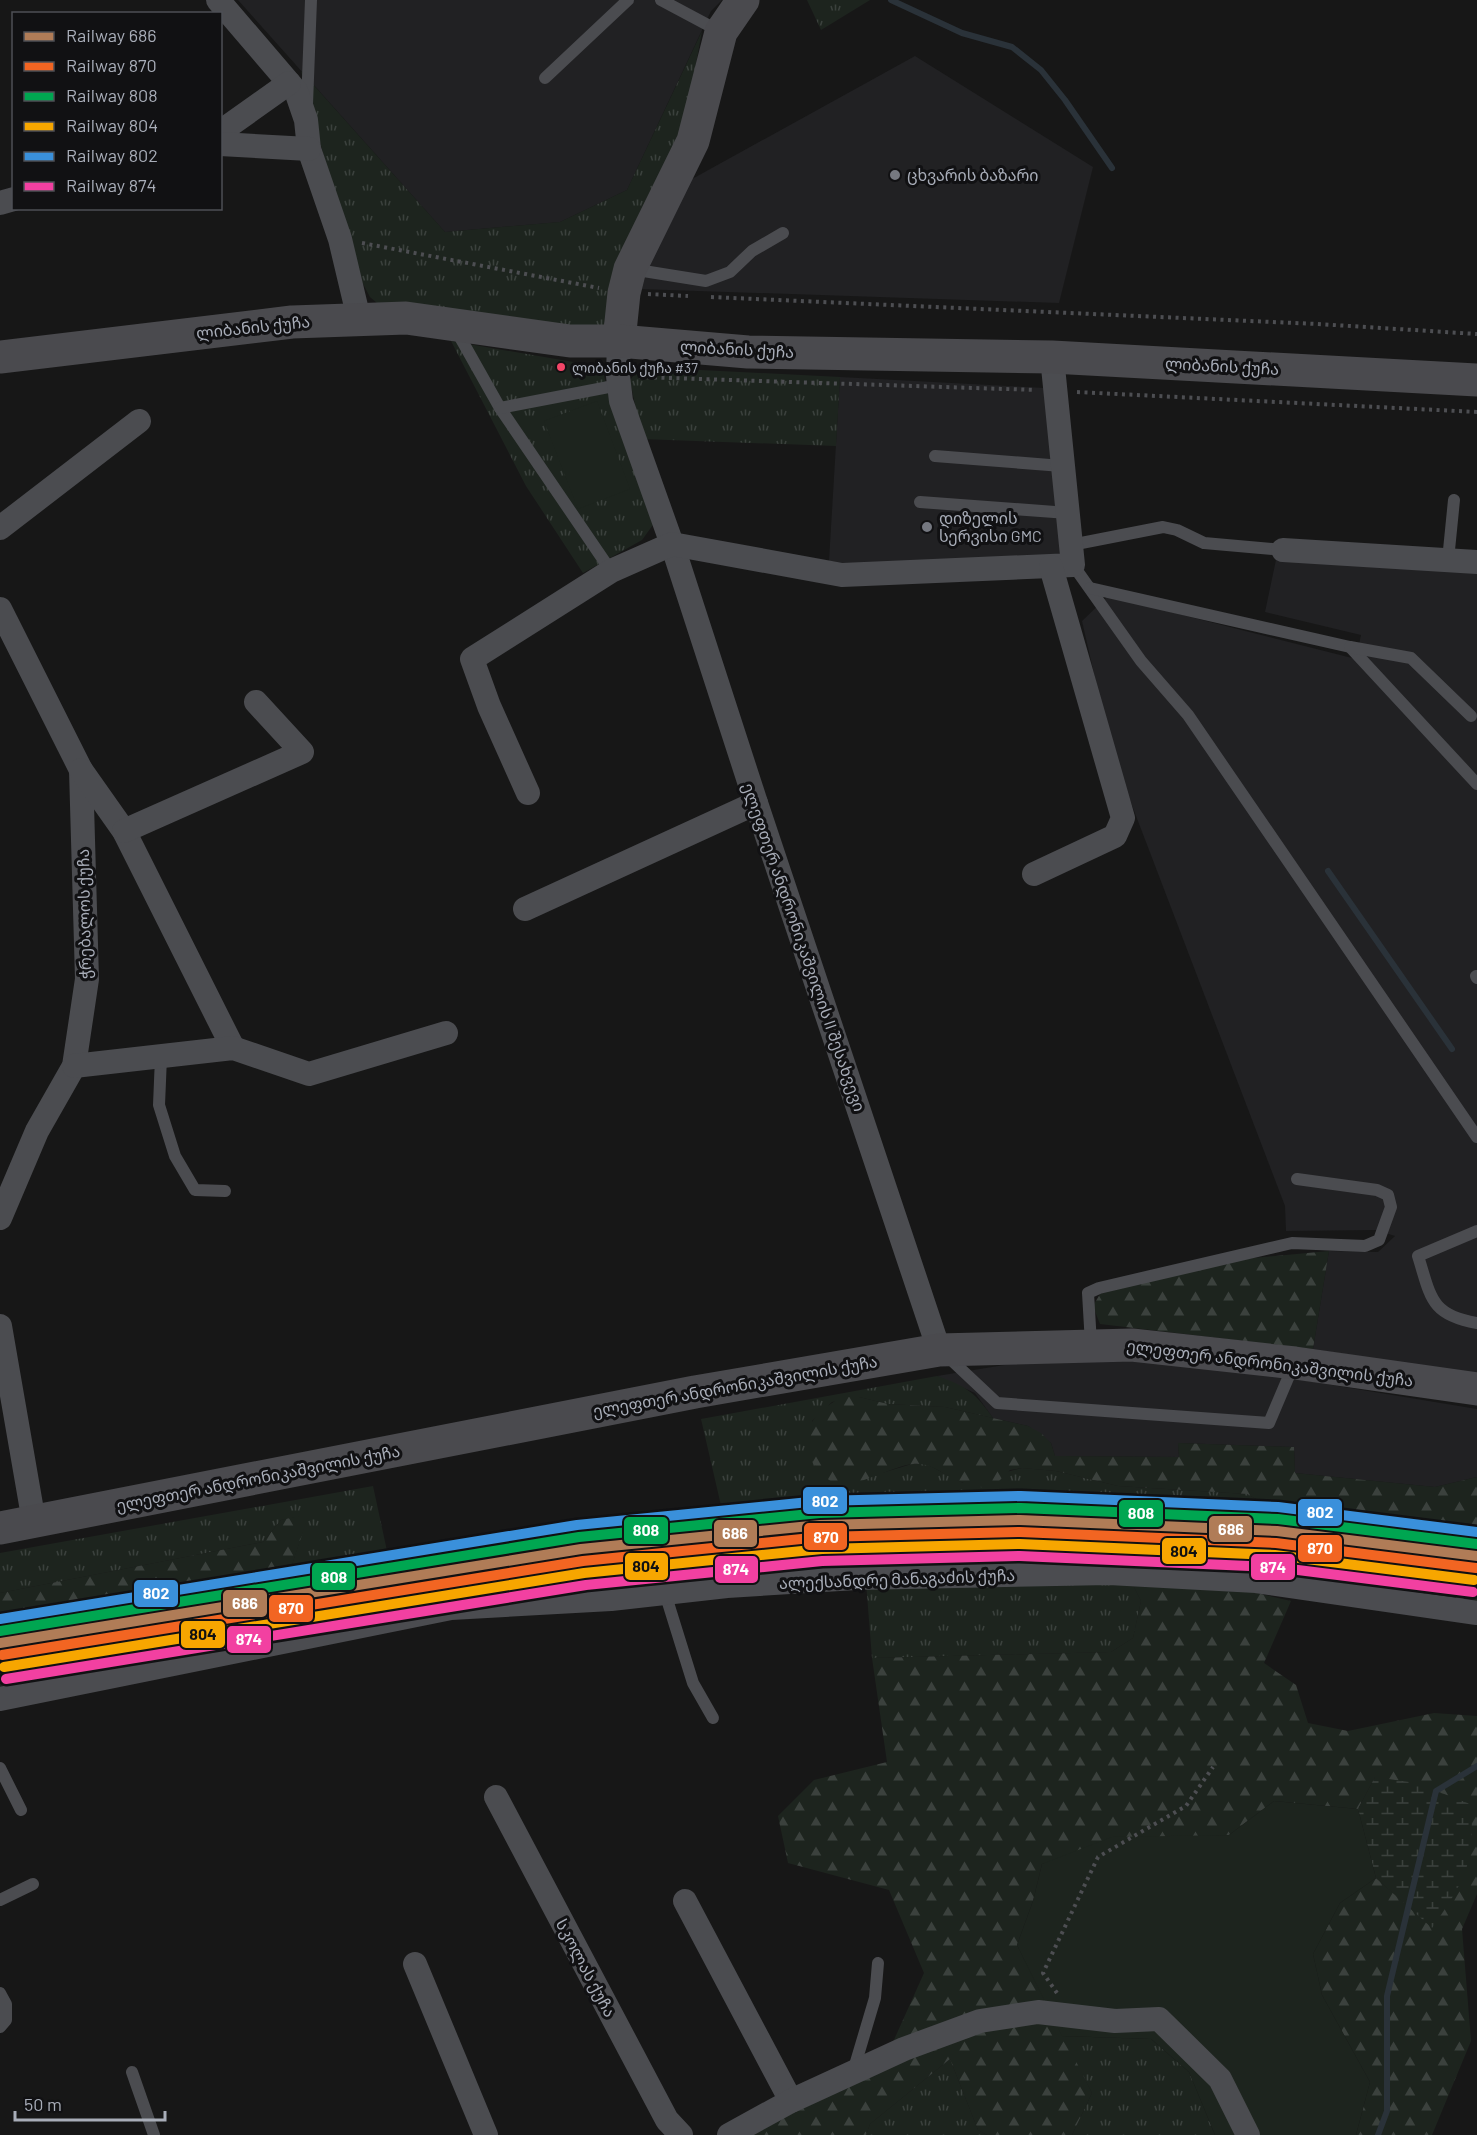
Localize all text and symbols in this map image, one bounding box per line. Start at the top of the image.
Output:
legend [12,12,222,210]
text: Railway 686 [66,24,157,46]
text: Railway 870 [66,54,157,76]
text: Railway 808 [66,84,158,106]
text: Railway 804 [66,114,158,136]
text: Railway 802 [66,144,158,166]
place label: ცხვარის ბაზარი [907,165,1038,185]
marker: ცხვარის ბაზარი [888,168,902,182]
text: Railway 874 [66,174,157,196]
street label: ლიბანის ქუჩა [195,311,311,344]
street label: ლიბანის ქუჩა [679,336,795,363]
street label: ლიბანის ქუჩა [1164,353,1280,380]
place label: ლიბანის ქუჩა #37 [572,359,698,377]
marker: ლიბანის ქუჩა #37 [555,361,567,373]
place label: დიზელის სერვისი GMC [939,508,1042,546]
marker: დიზელის სერვისი GMC [920,520,934,534]
street label: ელეფთერ ანდრონიკაშვილის II შესახვევი [737,780,870,1114]
street label: ჭრებალოს ქუჩა [73,849,96,979]
street label: ელეფთერ ანდრონიკაშვილის ქუჩა [1125,1335,1415,1392]
street label: ელეფთერ ანდრონიკაშვილის ქუჩა [591,1351,879,1422]
street label: ელეფთერ ანდრონიკაშვილის ქუჩა [114,1441,402,1516]
line badge: 802 [802,1486,848,1515]
text: 802 [812,1491,838,1510]
line badge: 802 [1297,1498,1343,1527]
line badge: 808 [1118,1499,1164,1528]
text: 802 [1307,1502,1333,1521]
text: 808 [1128,1503,1155,1522]
line badge: 686 [1208,1515,1253,1543]
line badge: 808 [623,1516,669,1545]
line badge: 686 [713,1519,758,1548]
text: 686 [1218,1519,1244,1538]
text: 808 [633,1520,660,1539]
line badge: 870 [803,1522,848,1551]
text: 686 [722,1523,748,1542]
text: 870 [813,1527,839,1546]
line badge: 870 [1297,1534,1343,1563]
line badge: 804 [1161,1537,1207,1565]
text: 870 [1307,1538,1333,1557]
text: 804 [1170,1541,1198,1560]
line badge: 804 [624,1552,669,1581]
line badge: 874 [1250,1553,1296,1581]
line badge: 874 [714,1555,759,1584]
text: 804 [632,1556,660,1575]
text: 874 [1260,1557,1286,1576]
text: 874 [723,1559,749,1578]
line badge: 808 [311,1562,356,1591]
street label: ალექსანდრე მანაგაძის ქუჩა [779,1565,1015,1594]
text: 808 [321,1567,348,1586]
line badge: 802 [133,1579,179,1608]
text: 802 [143,1583,169,1602]
line badge: 686 [222,1589,268,1618]
text: 686 [232,1593,258,1612]
line badge: 870 [268,1594,314,1623]
text: 870 [278,1598,304,1617]
line badge: 804 [180,1620,226,1649]
text: 804 [189,1624,217,1643]
line badge: 874 [226,1625,272,1654]
text: 874 [236,1629,262,1648]
street label: სკოლას ქუჩა [551,1916,620,2021]
scale bar [15,2084,165,2122]
text: 50 m [24,2093,62,2115]

